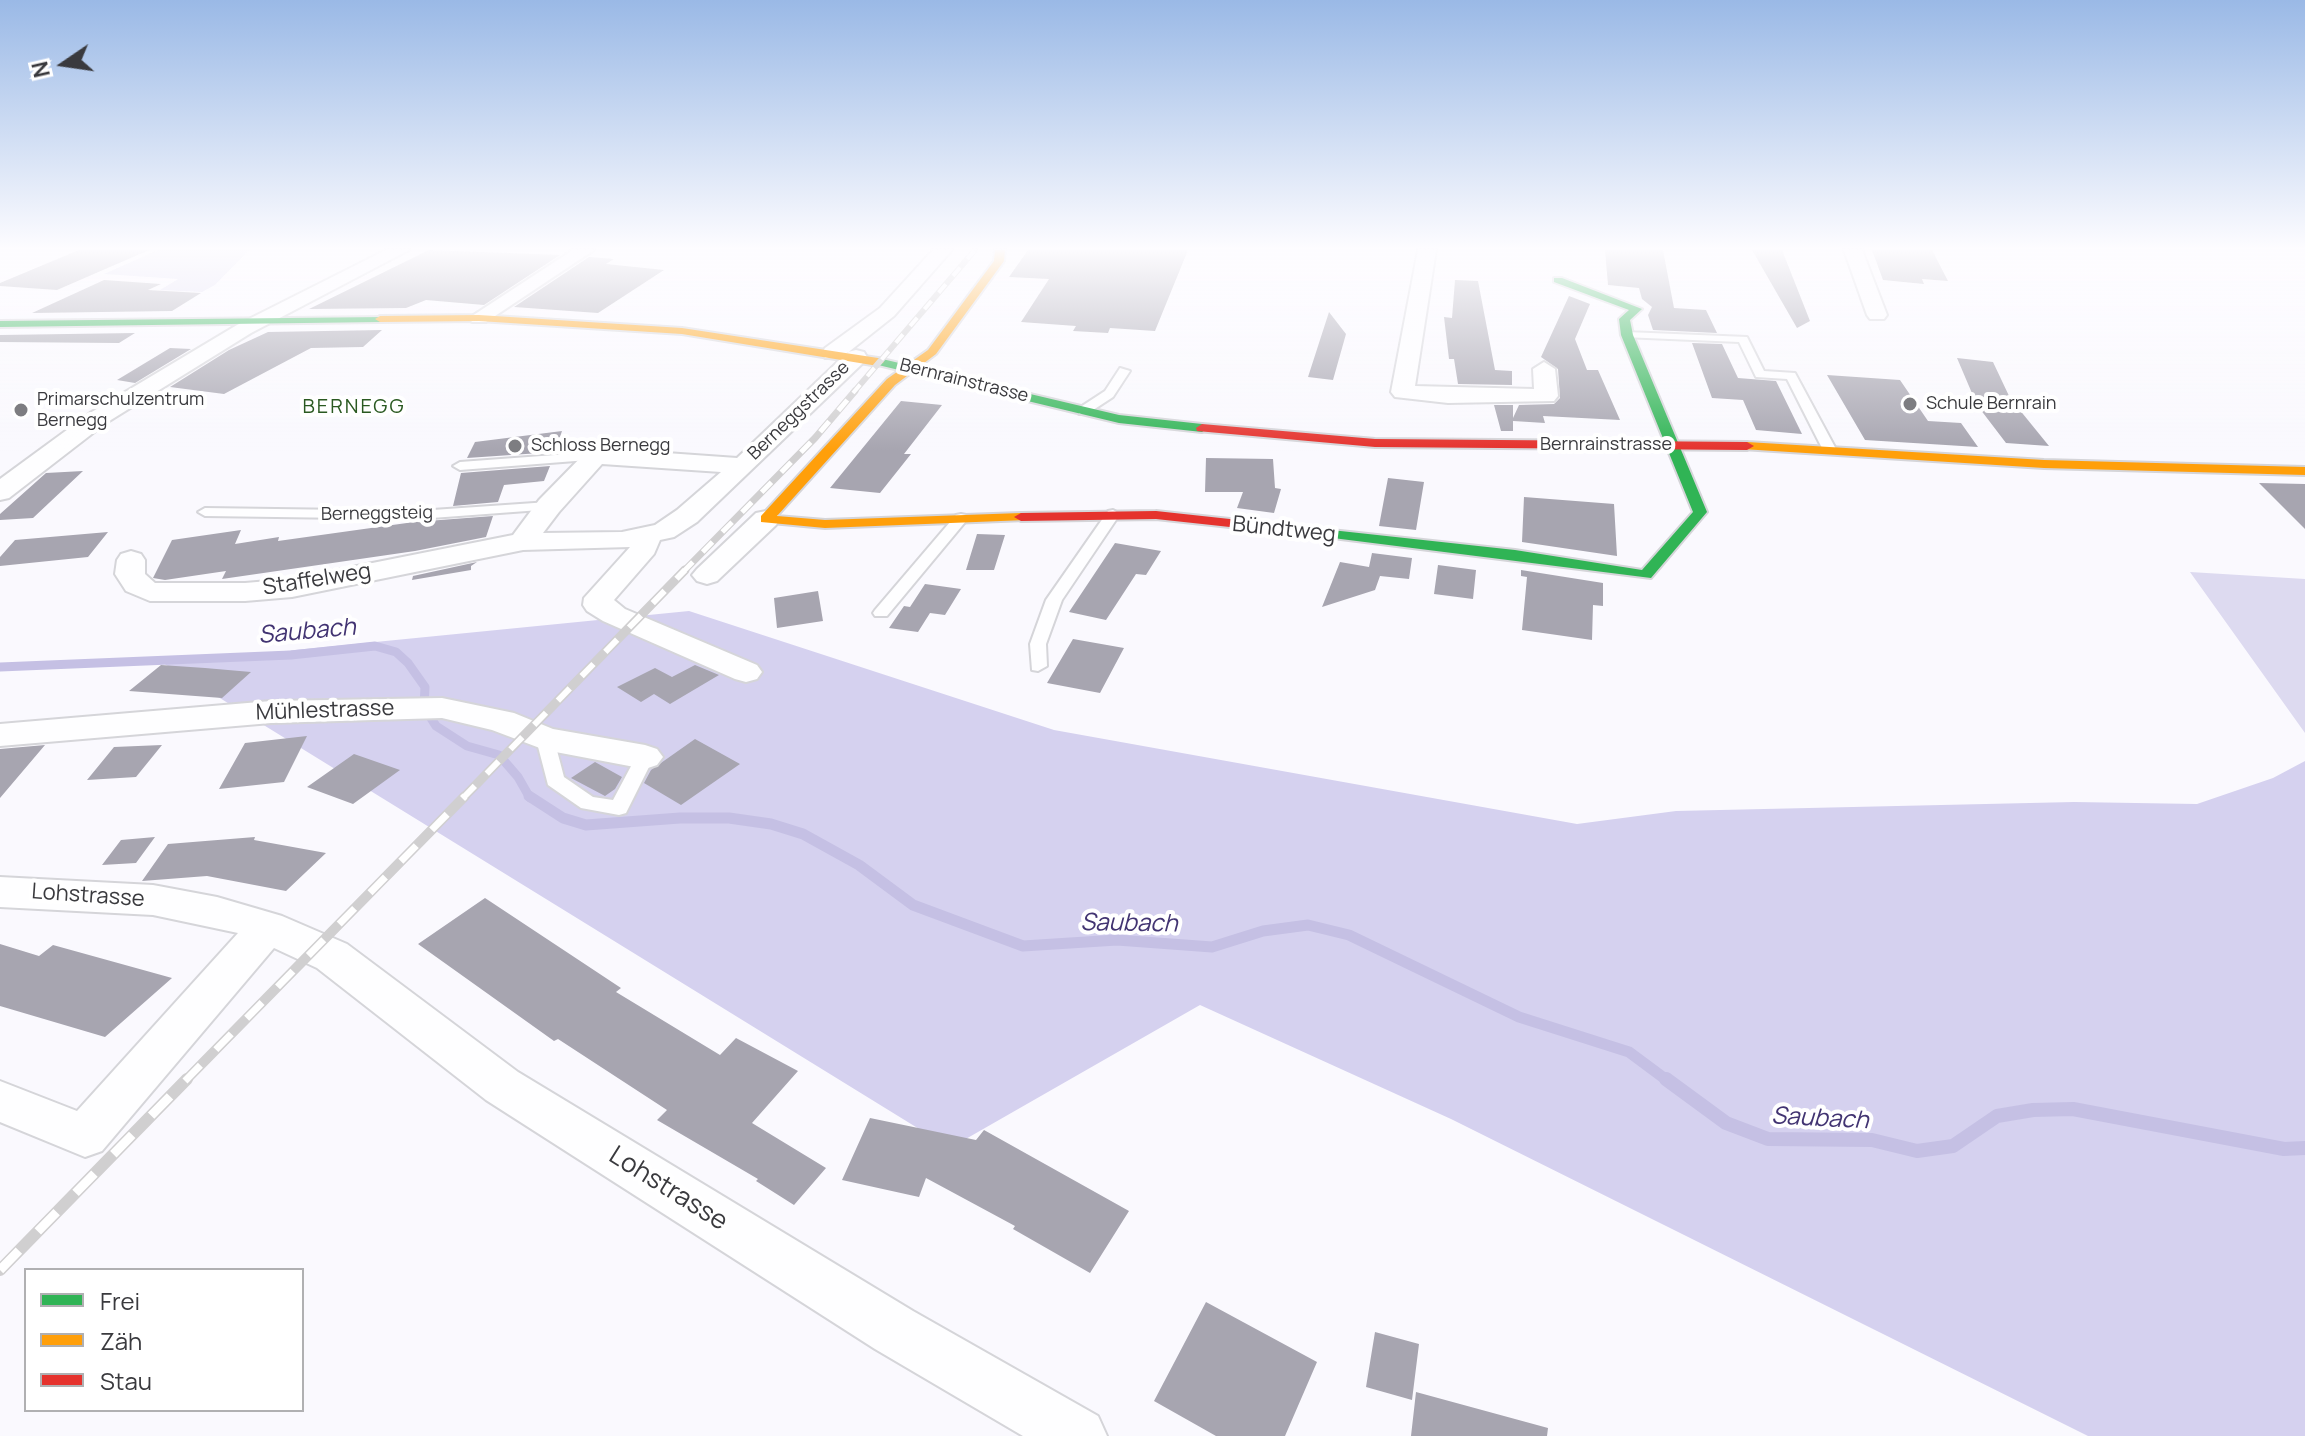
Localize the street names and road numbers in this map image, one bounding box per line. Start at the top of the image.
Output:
street label: Bernrainstrasse [897,355,1031,407]
street label: Berneggstrasse [744,357,854,465]
street label: Bernrainstrasse [1540,434,1672,456]
street label: Berneggsteig [321,502,433,526]
street label: Bündtweg [1231,511,1337,549]
street label: Staffelweg [261,558,373,602]
street label: Mühlestrasse [255,695,395,727]
street label: Lohstrasse [31,879,145,913]
street label: Lohstrasse [603,1140,733,1238]

